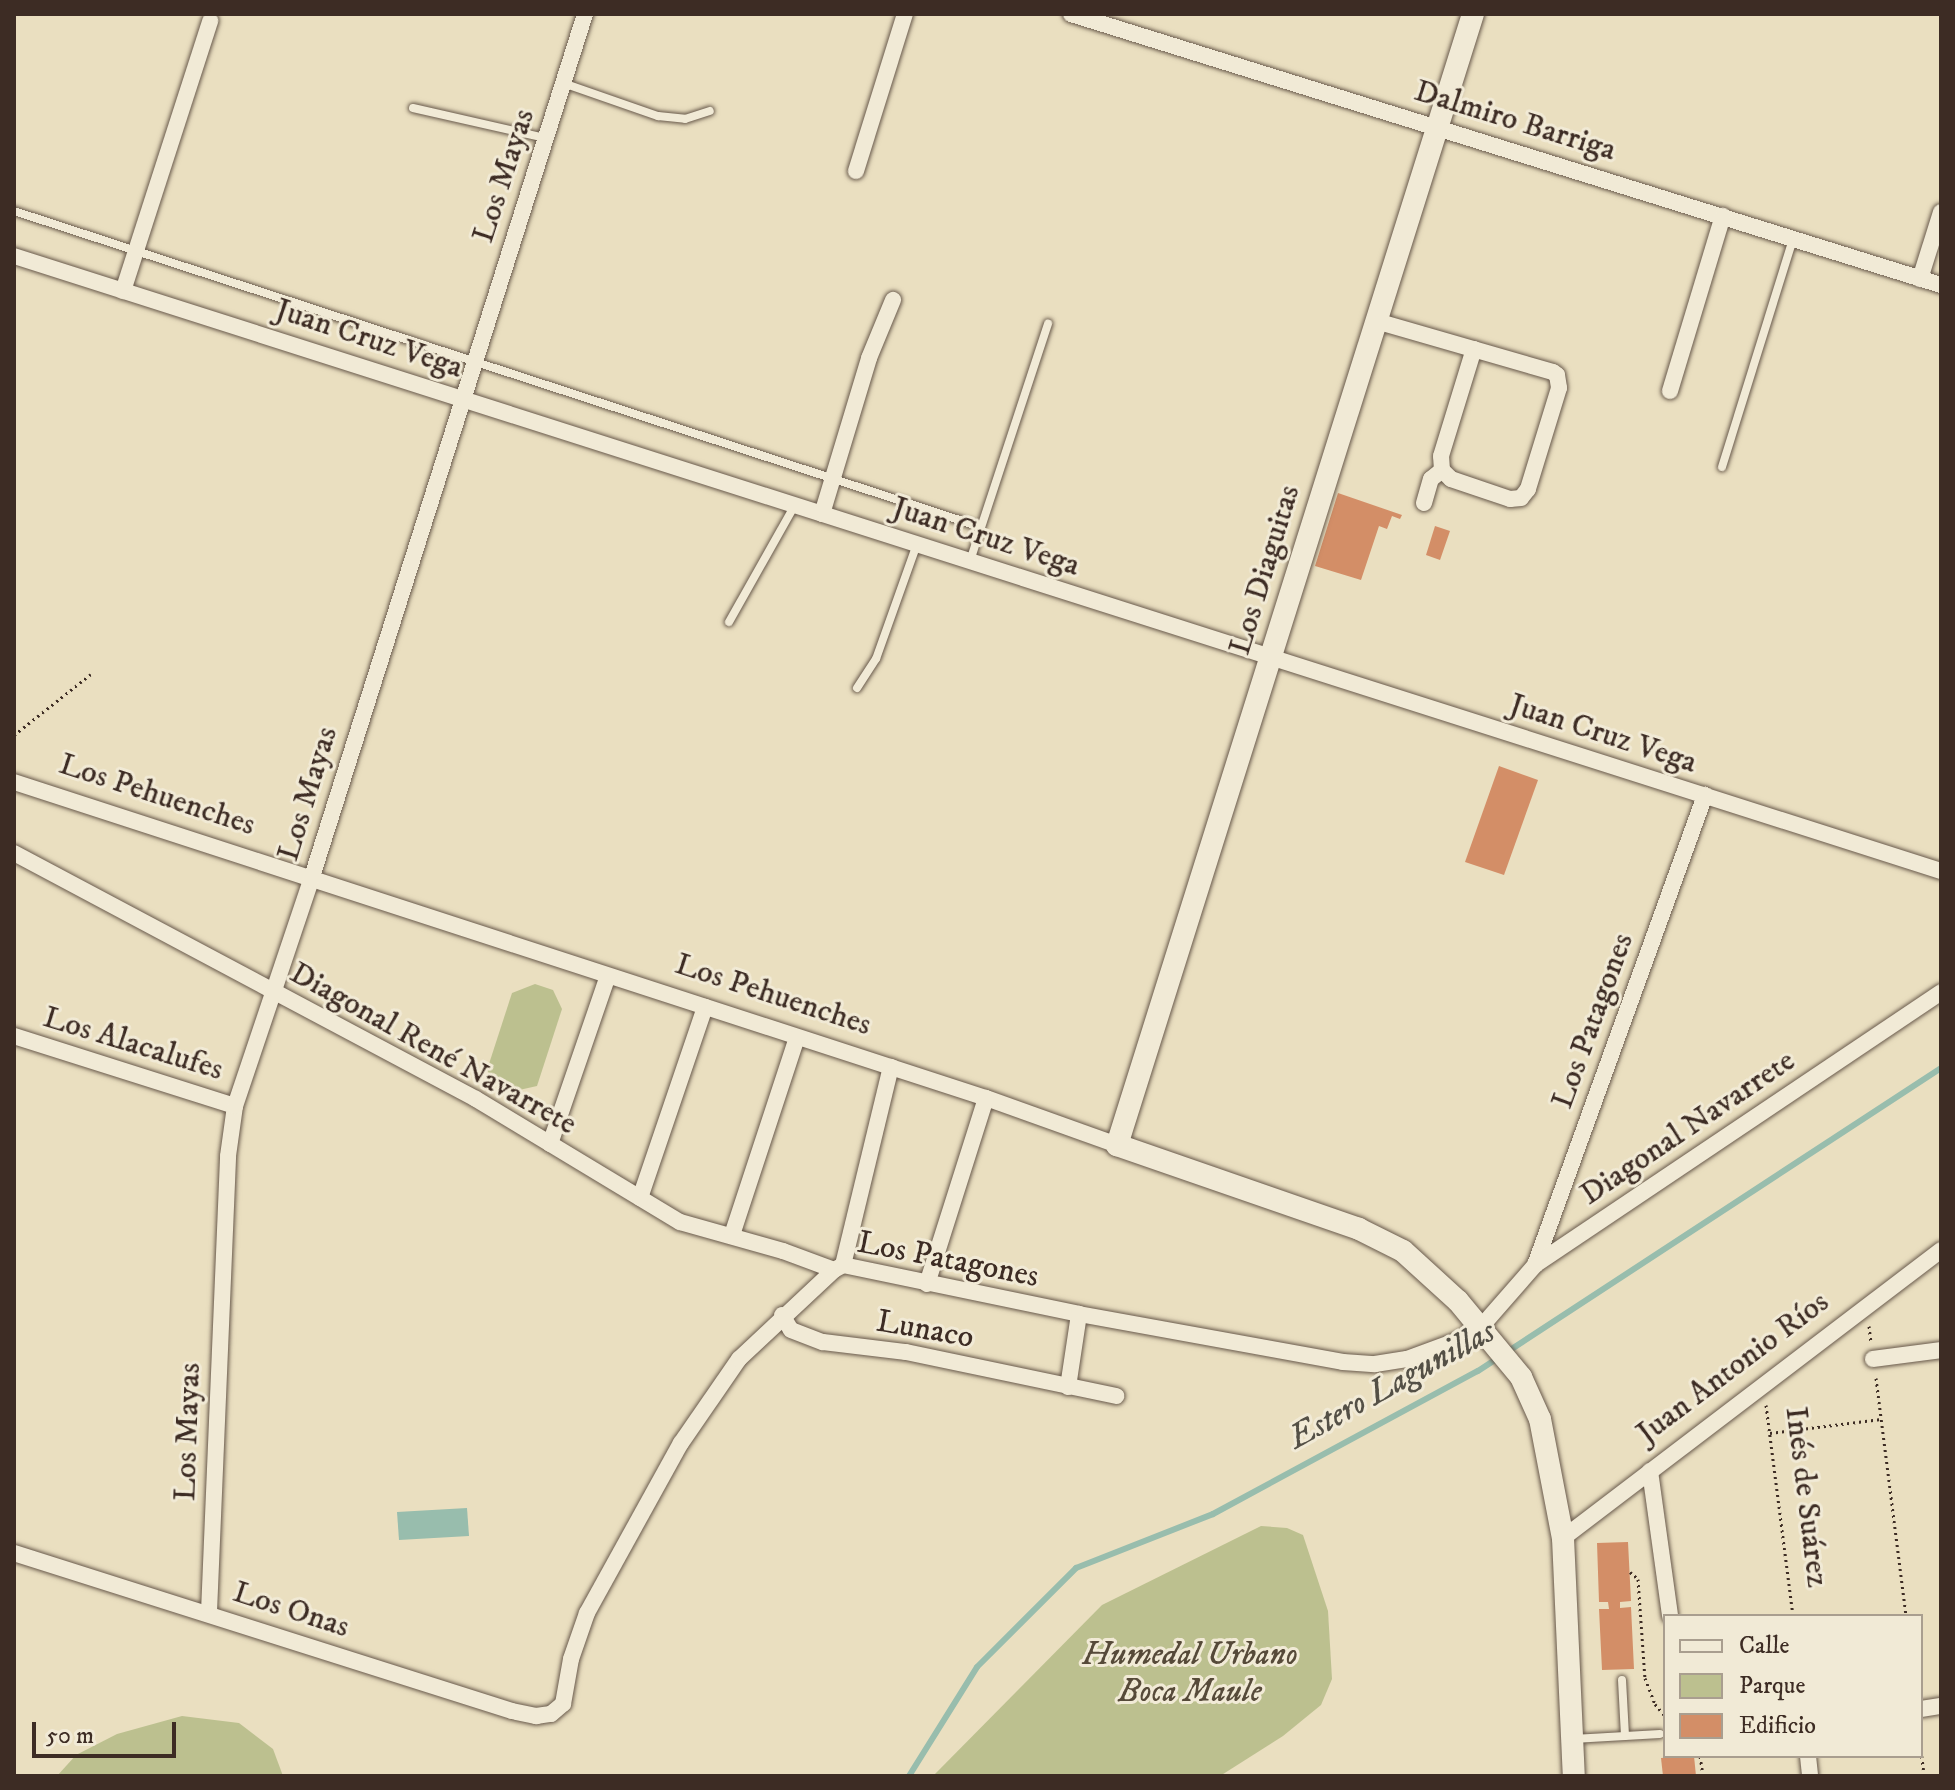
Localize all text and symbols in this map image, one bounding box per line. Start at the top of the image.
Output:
street label: Dalmiro Barriga [1410,72,1620,170]
street label: Los Mayas [464,104,544,248]
street label: Juan Cruz Vega [270,291,468,387]
street label: Los Diaguitas [1221,480,1309,660]
street label: Juan Cruz Vega [887,489,1085,585]
street label: Juan Cruz Vega [1504,686,1702,782]
street label: Los Mayas [269,722,347,866]
street label: Los Pehuenches [54,745,260,845]
street label: Los Patagones [1544,928,1642,1114]
street label: Los Pehuenches [670,945,876,1045]
street label: Diagonal René Navarrete [283,954,583,1144]
street label: Los Alacalufes [38,998,228,1090]
street label: Diagonal Navarrete [1573,1042,1803,1214]
street label: Los Patagones [854,1224,1042,1296]
street label: Juan Antonio Ríos [1629,1283,1837,1453]
street label: Lunaco [873,1303,977,1357]
water label: Estero Lagunillas [1282,1311,1502,1459]
street label: Los Mayas [166,1362,210,1502]
street label: Inés de Suárez [1776,1405,1836,1589]
street label: Los Onas [228,1573,354,1647]
legend [1663,1614,1923,1758]
text: Calle [1739,1631,1789,1661]
park label: Humedal Urbano Boca Maule [1082,1637,1298,1712]
text: Parque [1739,1671,1805,1701]
scale bar [36,1706,180,1756]
text: Edificio [1739,1711,1816,1741]
text: 50 m [46,1721,94,1751]

